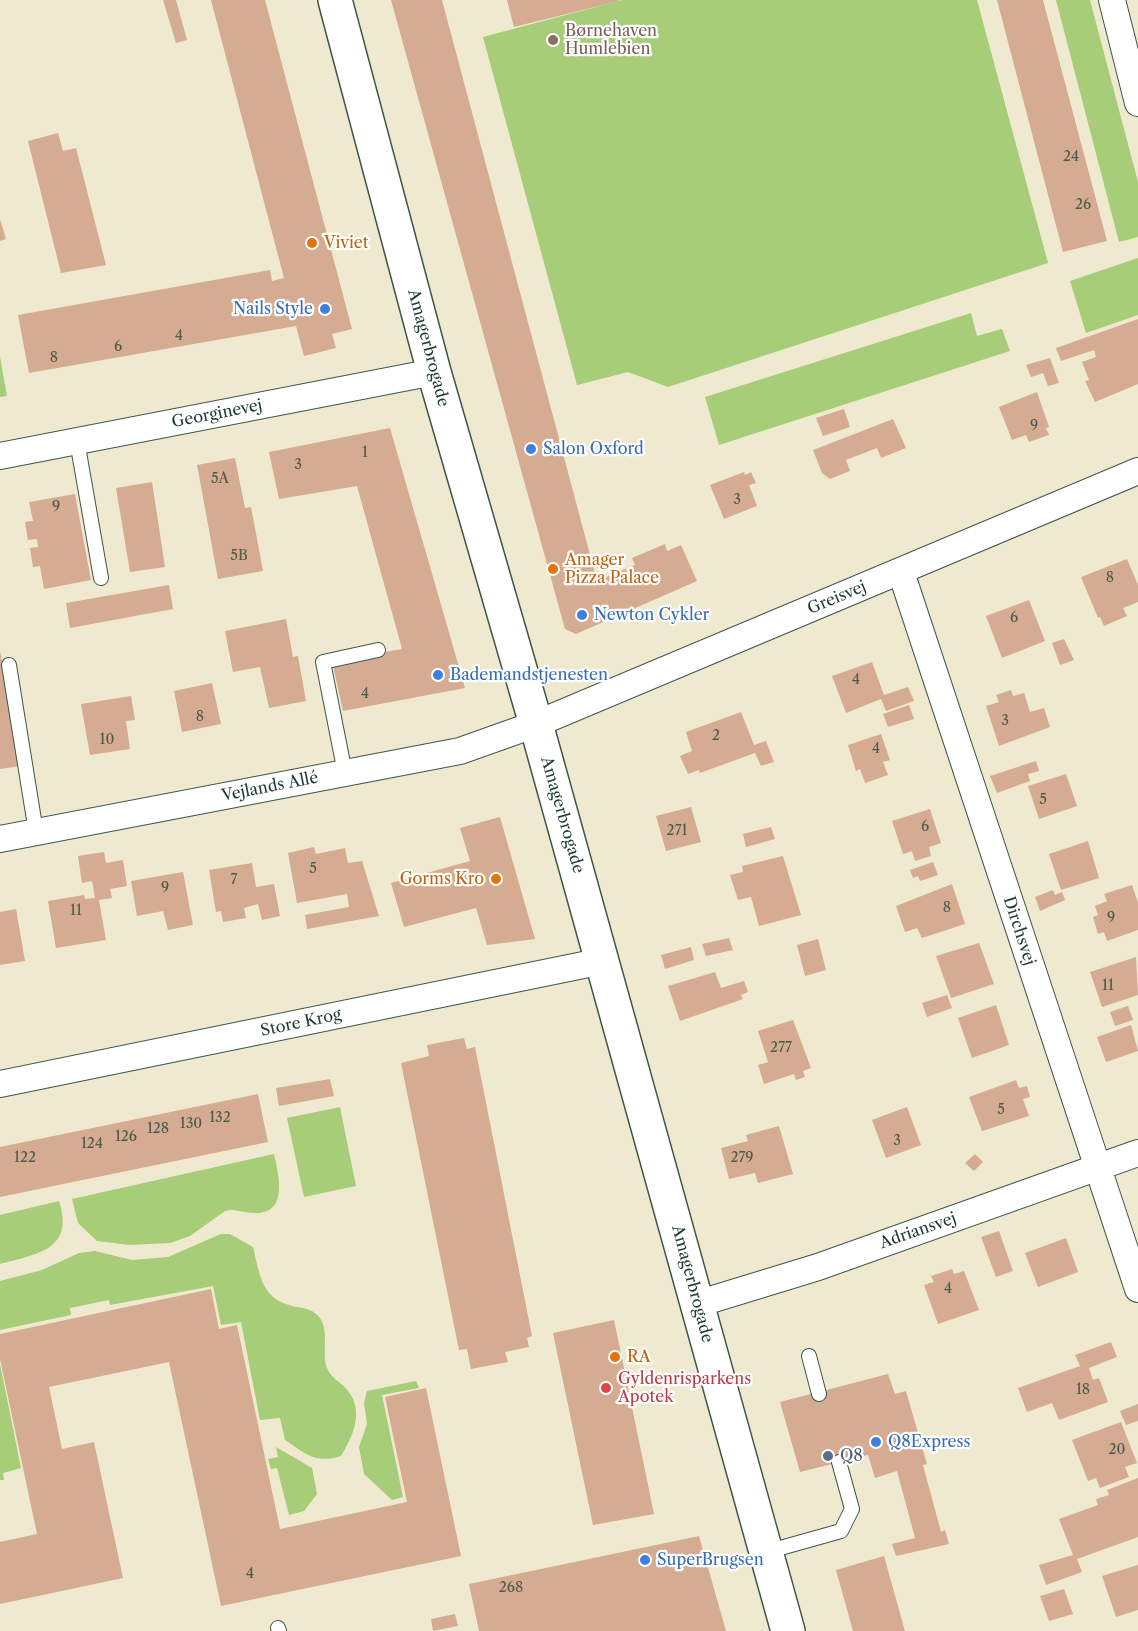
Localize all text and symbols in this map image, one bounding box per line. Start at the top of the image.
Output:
place label: Børnehaven Humlebien [565,21,657,59]
marker: Børnehaven Humlebien [546,33,560,47]
house number: 24 [1063,149,1079,165]
house number: 26 [1075,197,1091,213]
place label: Viviet [324,233,368,253]
marker: Viviet [305,236,319,250]
street label: Amagerbrogade [403,287,453,409]
place label: Nails Style [233,299,313,319]
marker: Nails Style [318,302,332,316]
house number: 4 [175,328,183,344]
house number: 6 [114,339,122,355]
house number: 8 [50,350,58,366]
street label: Georginevej [170,396,264,432]
house number: 9 [1030,418,1038,434]
place label: Salon Oxford [543,439,644,459]
marker: Salon Oxford [524,442,538,456]
house number: 1 [362,445,368,461]
house number: 3 [294,457,302,473]
house number: 5A [211,471,229,487]
house number: 3 [733,492,741,508]
house number: 9 [52,499,60,515]
house number: 5B [230,548,248,564]
place label: Amager Pizza Palace [565,550,659,588]
marker: Amager Pizza Palace [546,562,560,576]
house number: 8 [1106,570,1114,586]
street label: Greisvej [805,577,869,619]
place label: Newton Cykler [594,605,709,625]
marker: Newton Cykler [575,608,589,622]
house number: 6 [1010,610,1018,626]
place label: Bademandstjenesten [450,665,608,685]
marker: Bademandstjenesten [431,668,445,682]
house number: 4 [852,672,860,688]
house number: 4 [361,686,369,702]
house number: 8 [196,709,204,725]
house number: 3 [1001,713,1009,729]
house number: 2 [712,728,720,744]
house number: 10 [100,732,114,748]
house number: 4 [872,741,880,757]
street label: Amagerbrogade [536,754,588,876]
street label: Vejlands Allé [220,768,320,806]
house number: 5 [1039,792,1047,808]
house number: 6 [921,819,929,835]
house number: 271 [667,823,687,839]
house number: 5 [309,861,317,877]
place label: Gorms Kro [400,869,484,889]
house number: 7 [231,872,237,888]
marker: Gorms Kro [489,872,503,886]
house number: 9 [161,880,169,896]
street label: Dirchsvej [999,894,1039,968]
house number: 8 [943,900,951,916]
house number: 11 [70,903,82,919]
house number: 9 [1107,910,1115,926]
house number: 11 [1102,978,1114,994]
street label: Store Krog [259,1005,343,1041]
house number: 277 [770,1040,792,1056]
house number: 5 [997,1102,1005,1118]
house number: 132 [209,1110,231,1126]
house number: 130 [180,1116,202,1132]
house number: 128 [147,1121,169,1137]
house number: 126 [115,1129,137,1145]
house number: 3 [893,1133,901,1149]
house number: 124 [81,1136,103,1152]
house number: 122 [14,1150,36,1166]
house number: 279 [730,1150,754,1166]
street label: Adriansvej [877,1209,959,1253]
street label: Amagerbrogade [667,1223,717,1345]
house number: 4 [944,1281,952,1297]
place label: RA [627,1347,651,1367]
marker: RA [608,1350,622,1364]
place label: Gyldenrisparkens Apotek [618,1369,751,1407]
marker: Gyldenrisparkens Apotek [599,1381,613,1395]
house number: 18 [1076,1382,1090,1398]
place label: Q8Express [888,1432,970,1452]
marker: Q8Express [869,1435,883,1449]
house number: 20 [1109,1442,1125,1458]
place label: Q8 [840,1446,863,1466]
marker: Q8 [821,1449,835,1463]
place label: SuperBrugsen [657,1550,764,1570]
marker: SuperBrugsen [638,1553,652,1567]
house number: 4 [246,1566,254,1582]
house number: 268 [499,1580,523,1596]

